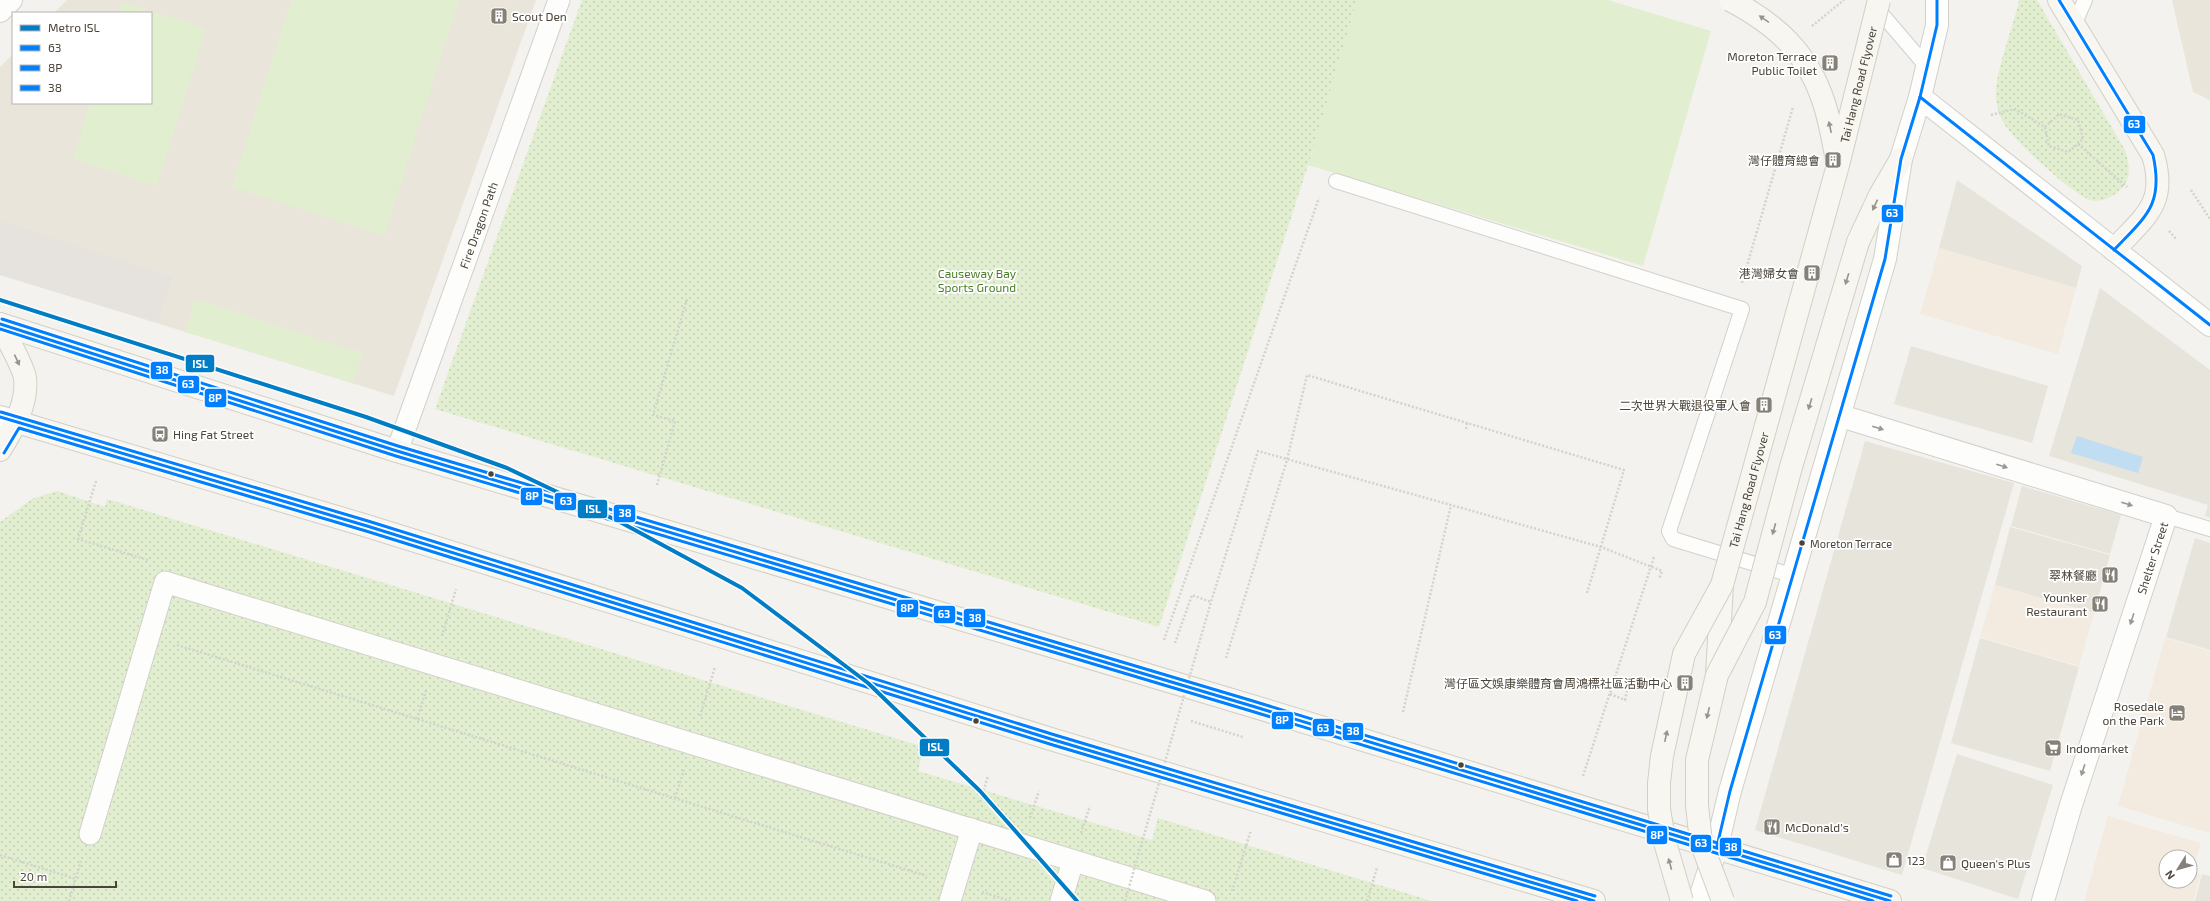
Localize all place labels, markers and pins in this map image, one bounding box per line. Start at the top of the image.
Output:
building icon: Scout Den [489,6,509,26]
place label: Scout Den [512,9,567,23]
place label: Moreton Terrace Public Toilet [1727,49,1817,77]
building icon: Moreton Terrace Public Toilet [1820,53,1840,73]
building icon: 灣仔體育總會 [1823,150,1843,170]
place label: 灣仔體育總會 [1748,153,1820,167]
building icon: 港灣婦女會 [1802,263,1822,283]
place label: 港灣婦女會 [1739,266,1799,280]
building icon: 二次世界大戰退役軍人會 [1754,395,1774,415]
place label: 二次世界大戰退役軍人會 [1619,398,1751,412]
bus stop icon: Hing Fat Street [150,424,170,444]
place label: Hing Fat Street [173,427,254,441]
unlabelled marker [486,469,496,479]
place label: Moreton Terrace [1810,537,1892,550]
marker: Moreton Terrace [1797,538,1807,548]
restaurant icon: 翠林餐廳 [2100,565,2120,585]
place label: 翠林餐廳 [2049,568,2097,582]
place label: Younker Restaurant [2026,590,2087,618]
restaurant icon: Younker Restaurant [2090,594,2110,614]
building icon: 灣仔區文娛康樂體育會周鴻標社區活動中心 [1675,673,1695,693]
place label: 灣仔區文娛康樂體育會周鴻標社區活動中心 [1444,676,1672,690]
place label: Rosedale on the Park [2103,699,2164,727]
hotel icon: Rosedale on the Park [2167,703,2187,723]
unlabelled marker [971,716,981,726]
supermarket icon: Indomarket [2043,738,2063,758]
place label: Indomarket [2066,741,2129,755]
unlabelled marker [1456,760,1466,770]
restaurant icon: McDonald's [1762,817,1782,837]
place label: McDonald's [1785,820,1849,834]
shop icon: 123 [1884,850,1904,870]
place label: 123 [1907,853,1925,867]
shop icon: Queen's Plus [1938,853,1958,873]
place label: Queen's Plus [1961,856,2030,871]

